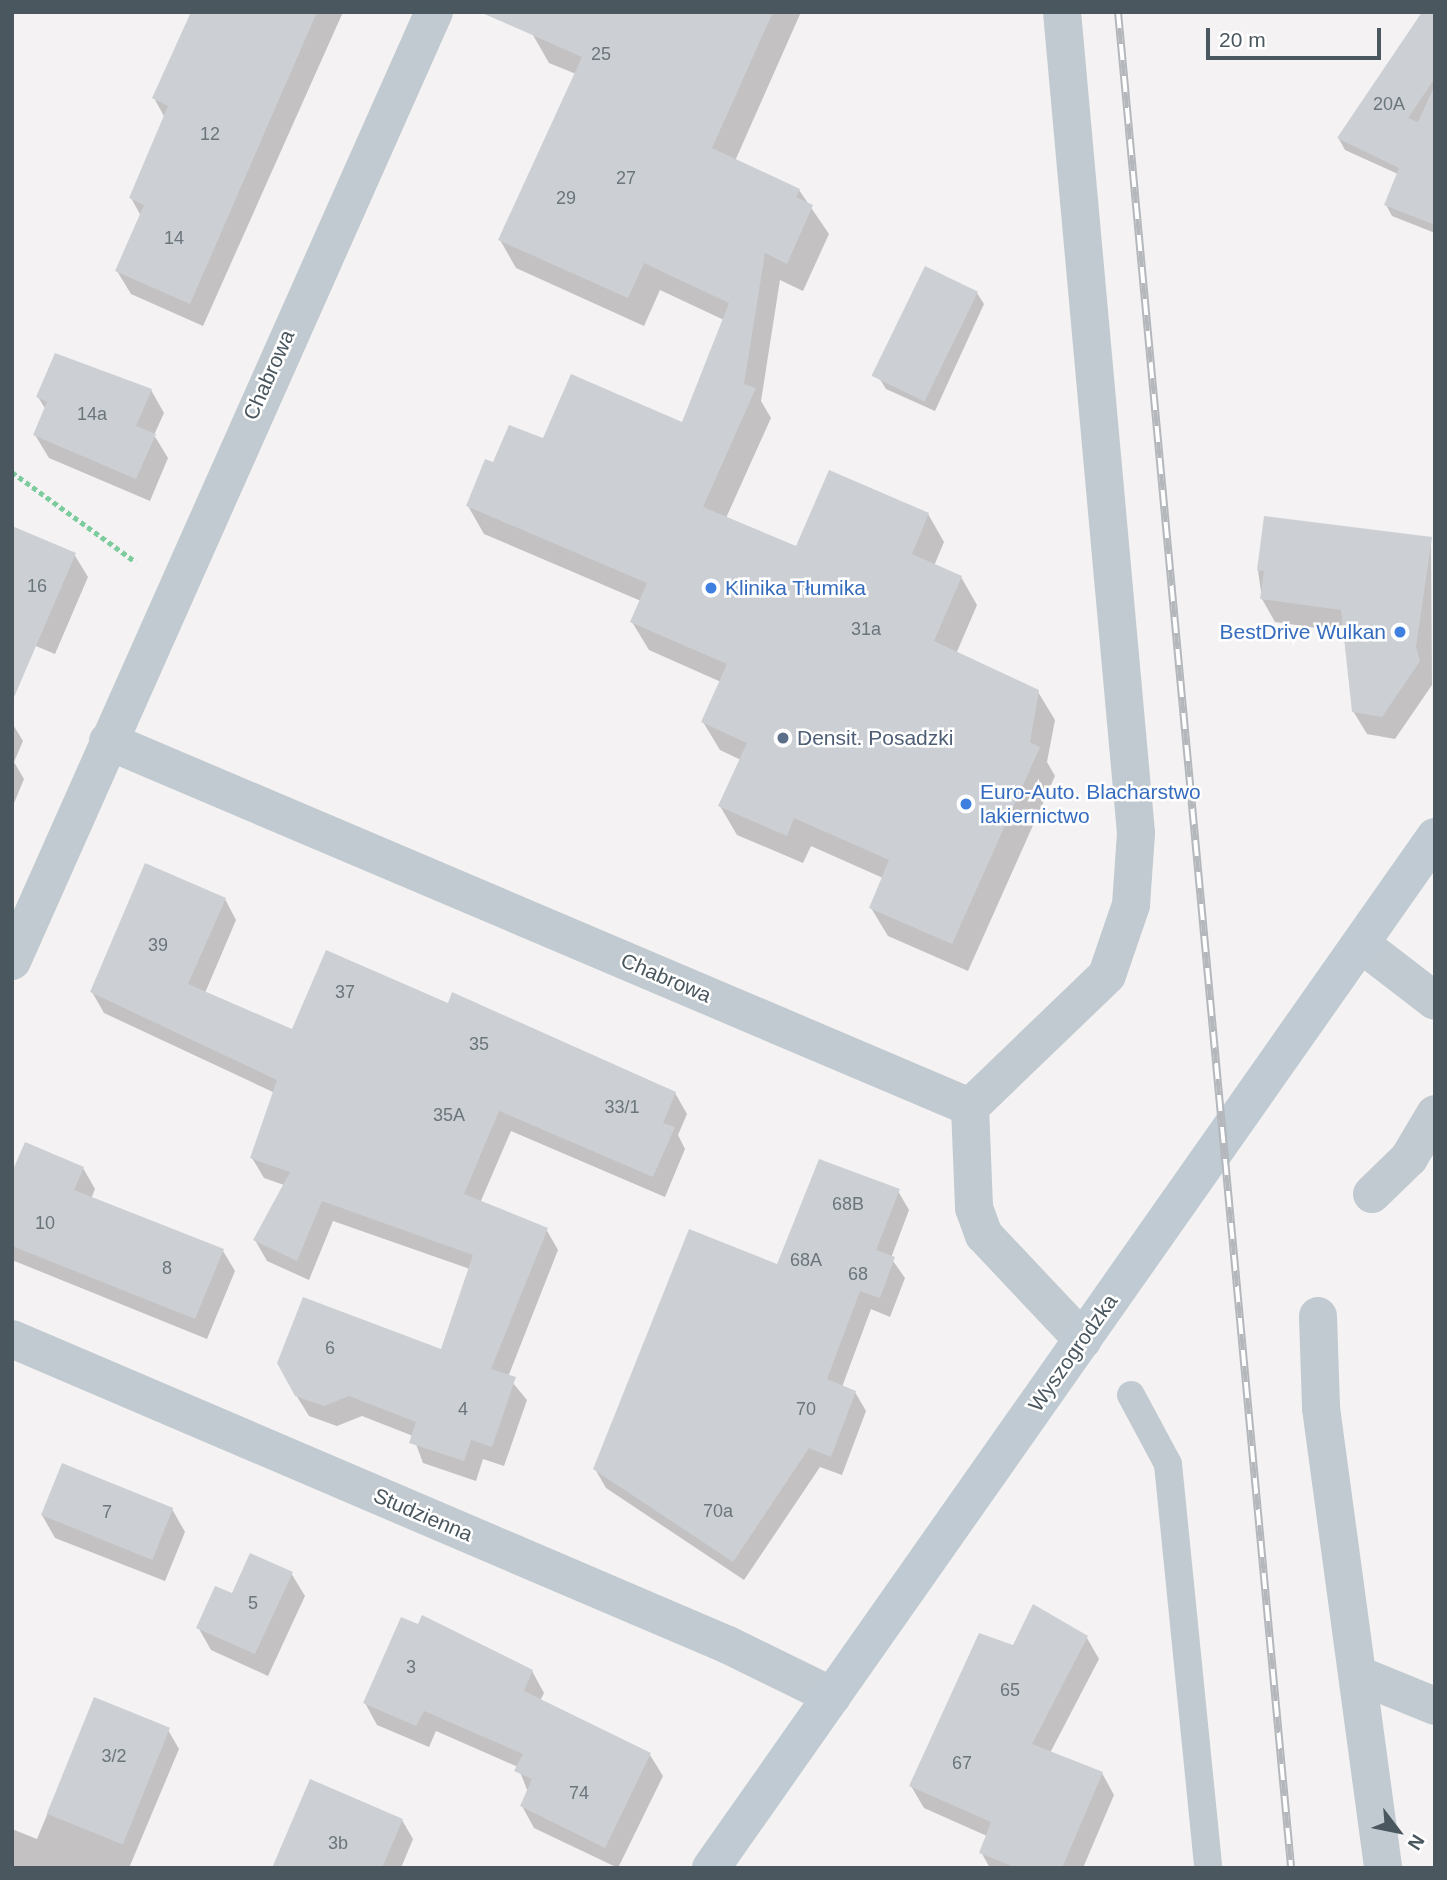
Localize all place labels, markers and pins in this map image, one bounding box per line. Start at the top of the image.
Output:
place label: Klinika Tłumika [725,575,866,601]
marker: Klinika Tłumika [703,580,719,596]
place label: BestDrive Wulkan [1219,619,1386,645]
marker: BestDrive Wulkan [1392,624,1408,640]
place label: Densit. Posadzki [797,725,953,751]
marker: Densit. Posadzki [775,730,791,746]
place label: Euro-Auto. Blacharstwo lakiernictwo [980,779,1201,829]
marker: Euro-Auto. Blacharstwo lakiernictwo [958,796,974,812]

